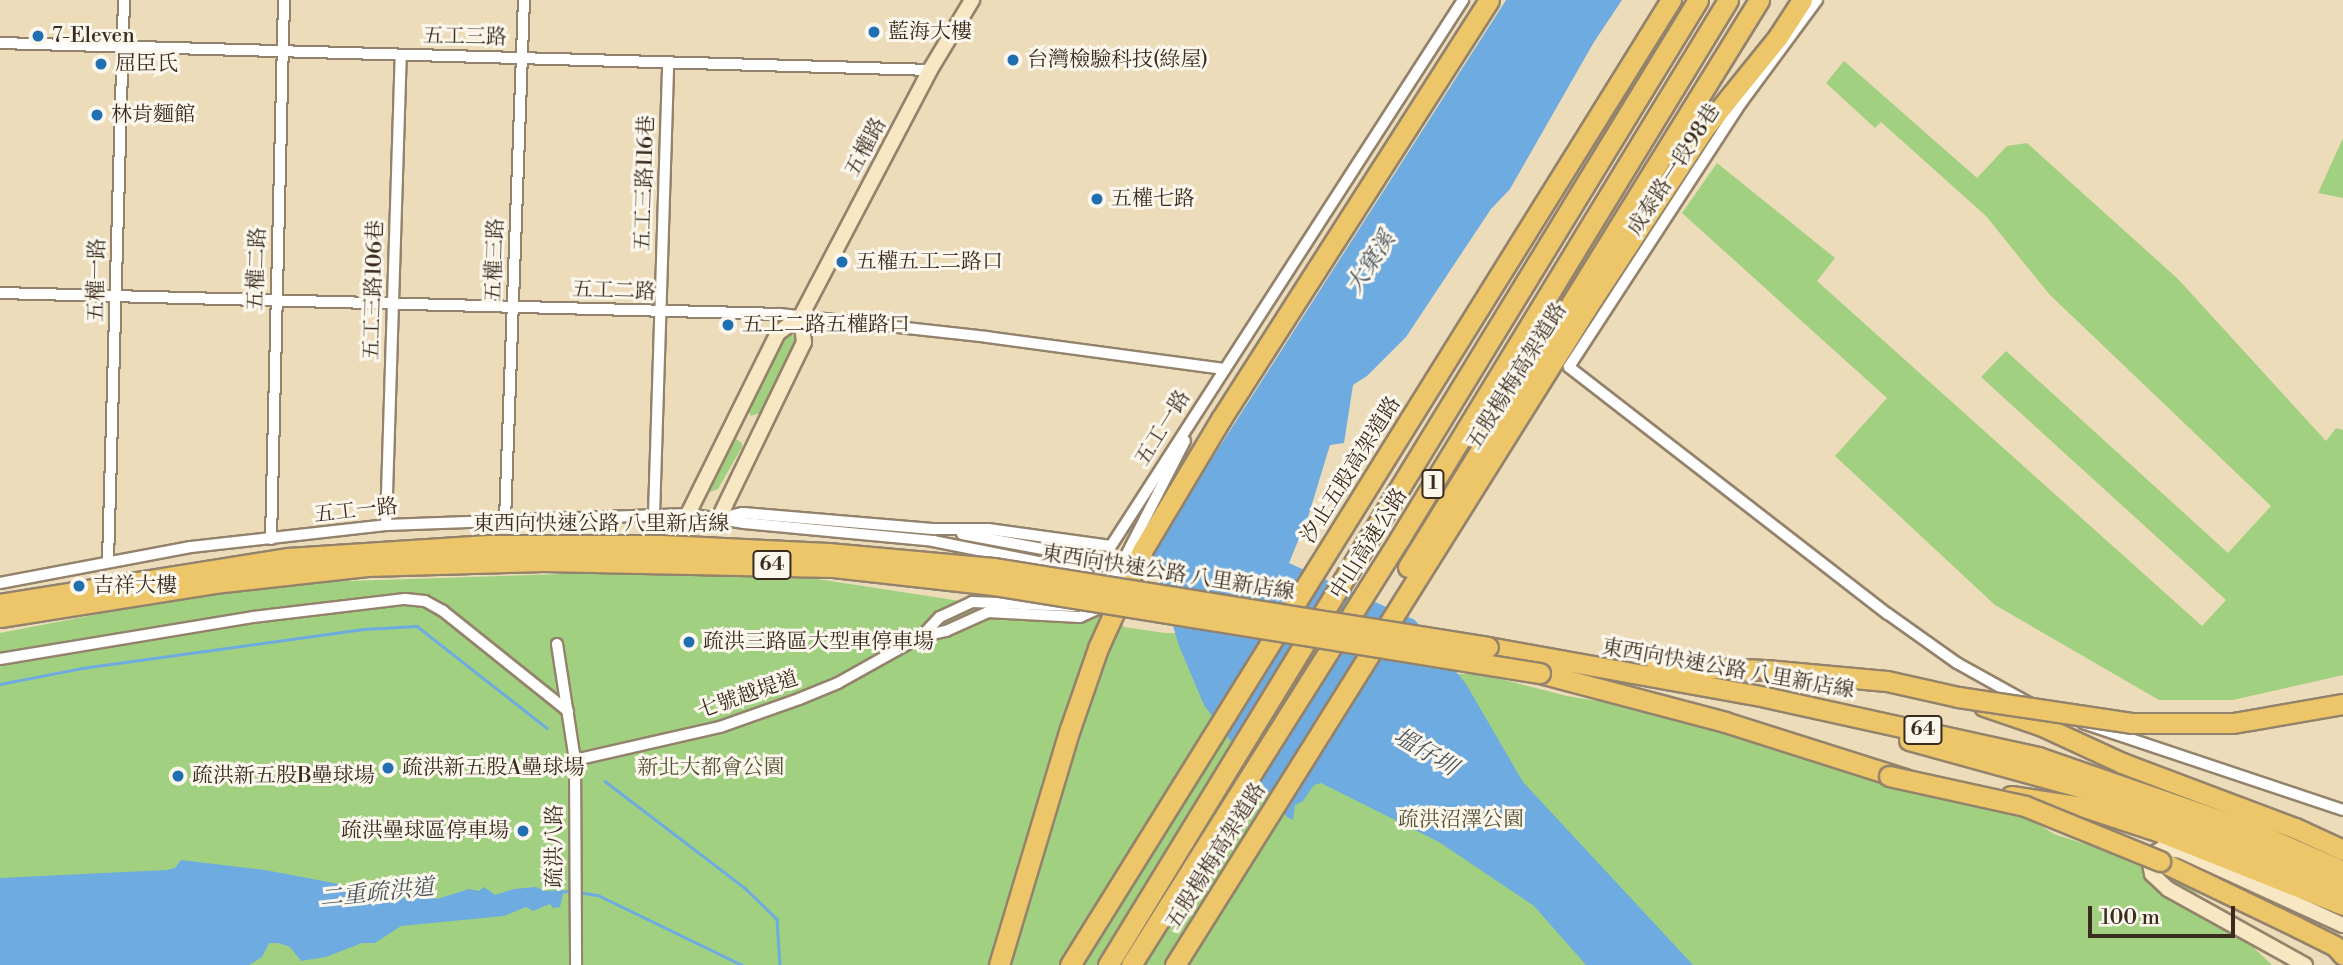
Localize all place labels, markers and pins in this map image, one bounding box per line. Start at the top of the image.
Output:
place label: 藍海大樓 [888,19,972,45]
place label: 7-Eleven [52,23,135,49]
marker: 藍海大樓 [866,24,882,40]
marker: 7-Eleven [30,28,46,44]
place label: 台灣檢驗科技(綠屋) [1027,47,1208,73]
place label: 屈臣氏 [115,51,178,77]
marker: 台灣檢驗科技(綠屋) [1005,52,1021,68]
marker: 屈臣氏 [93,56,109,72]
place label: 林肯麵館 [111,102,195,128]
marker: 林肯麵館 [89,107,105,123]
place label: 五權七路 [1111,186,1195,212]
marker: 五權七路 [1089,191,1105,207]
place label: 五權五工二路口 [856,249,1003,275]
marker: 五權五工二路口 [834,254,850,270]
place label: 五工二路五權路口 [742,312,910,338]
marker: 五工二路五權路口 [720,317,736,333]
place label: 吉祥大樓 [93,573,177,599]
marker: 吉祥大樓 [71,578,87,594]
place label: 疏洪三路區大型車停車場 [703,629,934,655]
marker: 疏洪三路區大型車停車場 [681,634,697,650]
place label: 疏洪新五股A壘球場 [402,755,584,781]
marker: 疏洪新五股A壘球場 [380,760,396,776]
place label: 疏洪新五股B壘球場 [192,763,375,789]
marker: 疏洪新五股B壘球場 [170,768,186,784]
place label: 疏洪壘球區停車場 [341,818,509,844]
marker: 疏洪壘球區停車場 [515,823,531,839]

